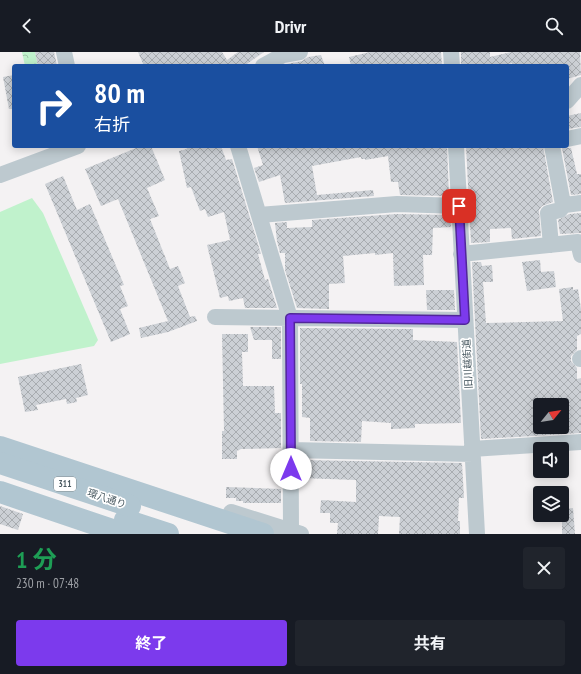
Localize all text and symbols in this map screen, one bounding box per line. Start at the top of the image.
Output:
icon: back [16,15,38,37]
text: Drivr [275,15,306,38]
icon: search [543,15,565,37]
text: 80 m [94,74,145,111]
icon: right [28,80,80,132]
text: 右折 [94,113,130,136]
pin [442,189,476,223]
icon: arrive [448,195,470,217]
street label: 旧川越街道 [460,339,475,389]
north arrow [533,398,569,434]
map controls [533,398,569,522]
button: sound [533,442,569,478]
position arrow [270,448,312,490]
road number: 311 [54,477,76,491]
street label: 環八通り [86,486,128,511]
button: layers [533,486,569,522]
text: 1 分 [16,544,56,575]
button: close [523,547,565,589]
text: 230 m · 07:48 [16,575,79,592]
button: 終了 [16,620,287,666]
button: 共有 [295,620,565,666]

